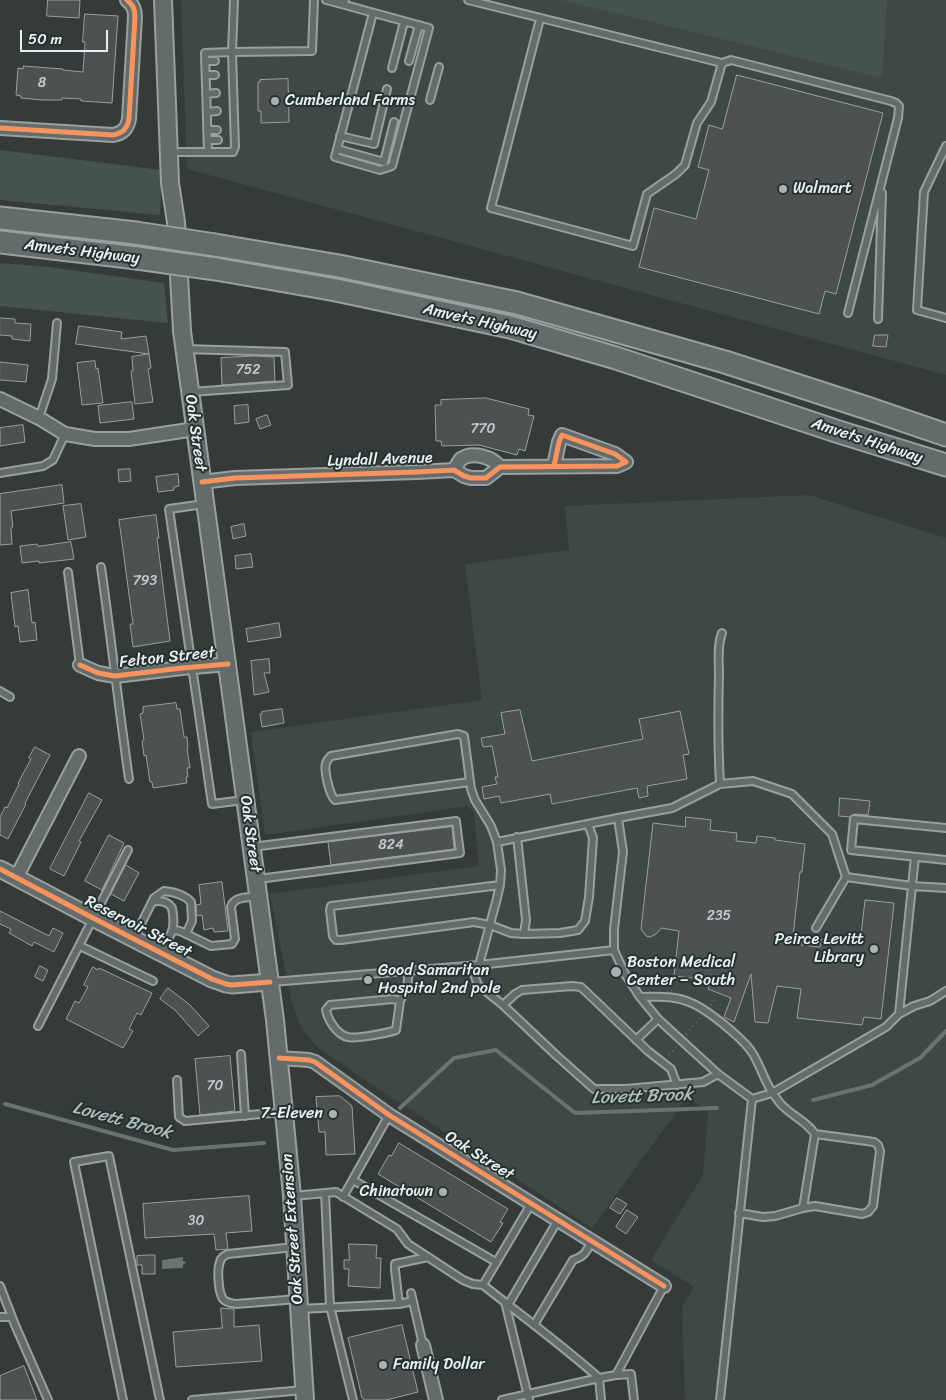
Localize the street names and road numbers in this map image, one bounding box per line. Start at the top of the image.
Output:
street label: Amvets Highway [23,235,141,269]
street label: Amvets Highway [421,300,539,344]
street label: Oak Street [180,393,210,473]
street label: Amvets Highway [809,414,925,468]
street label: Lyndall Avenue [327,449,433,471]
street label: Felton Street [118,643,216,673]
street label: Oak Street [235,794,265,874]
street label: Reservoir Street [81,892,195,962]
street label: Oak Street [441,1127,517,1185]
street label: Oak Street Extension [278,1153,308,1305]

